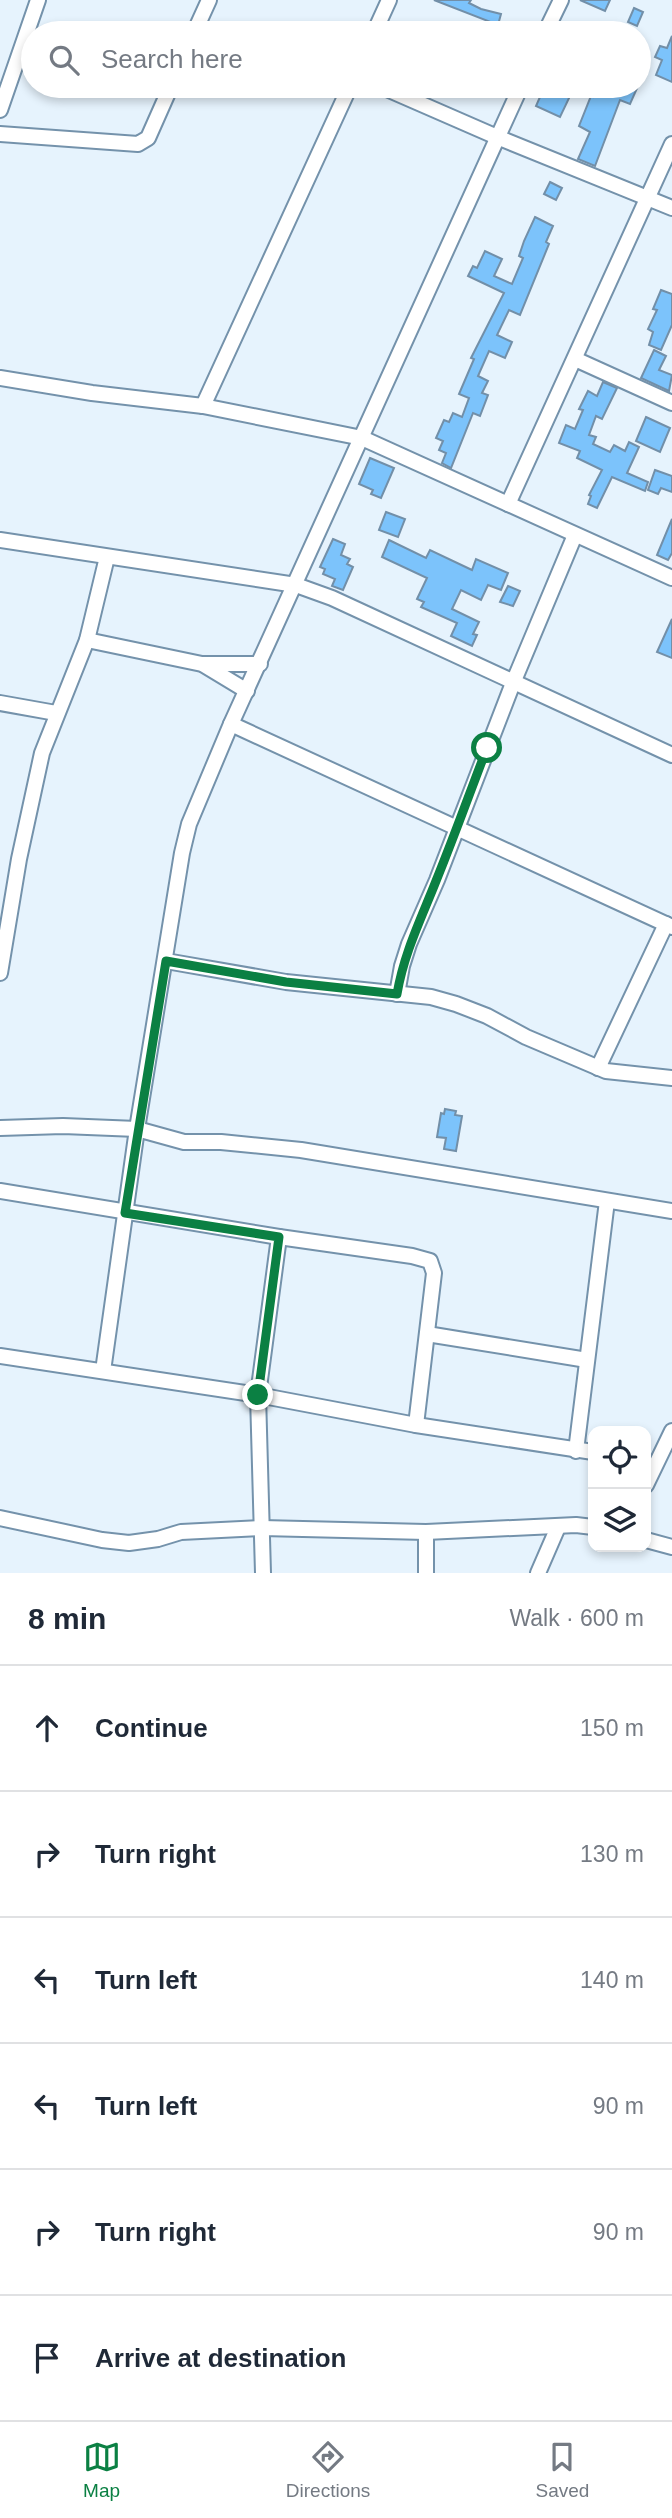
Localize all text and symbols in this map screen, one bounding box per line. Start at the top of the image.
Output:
search box [21,21,651,98]
icon: search [45,41,83,79]
text: Search here [101,44,243,74]
route start [471,732,502,763]
route end [242,1379,273,1410]
map controls [588,1426,651,1552]
button: locate [588,1426,651,1489]
button: layers [588,1489,651,1552]
text: 8 min [28,1602,106,1635]
text: Walk · 600 m [509,1605,644,1631]
icon: ahead [28,1709,66,1747]
text: Continue [95,1713,208,1743]
text: 150 m [580,1715,644,1741]
icon: right [28,1835,66,1873]
text: Turn right [95,1839,216,1869]
text: 130 m [580,1841,644,1867]
icon: left [28,1961,66,1999]
text: Turn left [95,1965,197,1995]
text: 140 m [580,1967,644,1993]
icon: left [28,2087,66,2125]
text: Turn left [95,2091,197,2121]
text: 90 m [593,2093,644,2119]
icon: right [28,2213,66,2251]
text: Turn right [95,2217,216,2247]
text: 90 m [593,2219,644,2245]
icon: arrive [28,2339,66,2377]
text: Arrive at destination [95,2343,346,2373]
tab: Map [83,2438,121,2502]
tab: Directions [286,2438,370,2502]
tab: Saved [535,2438,589,2502]

